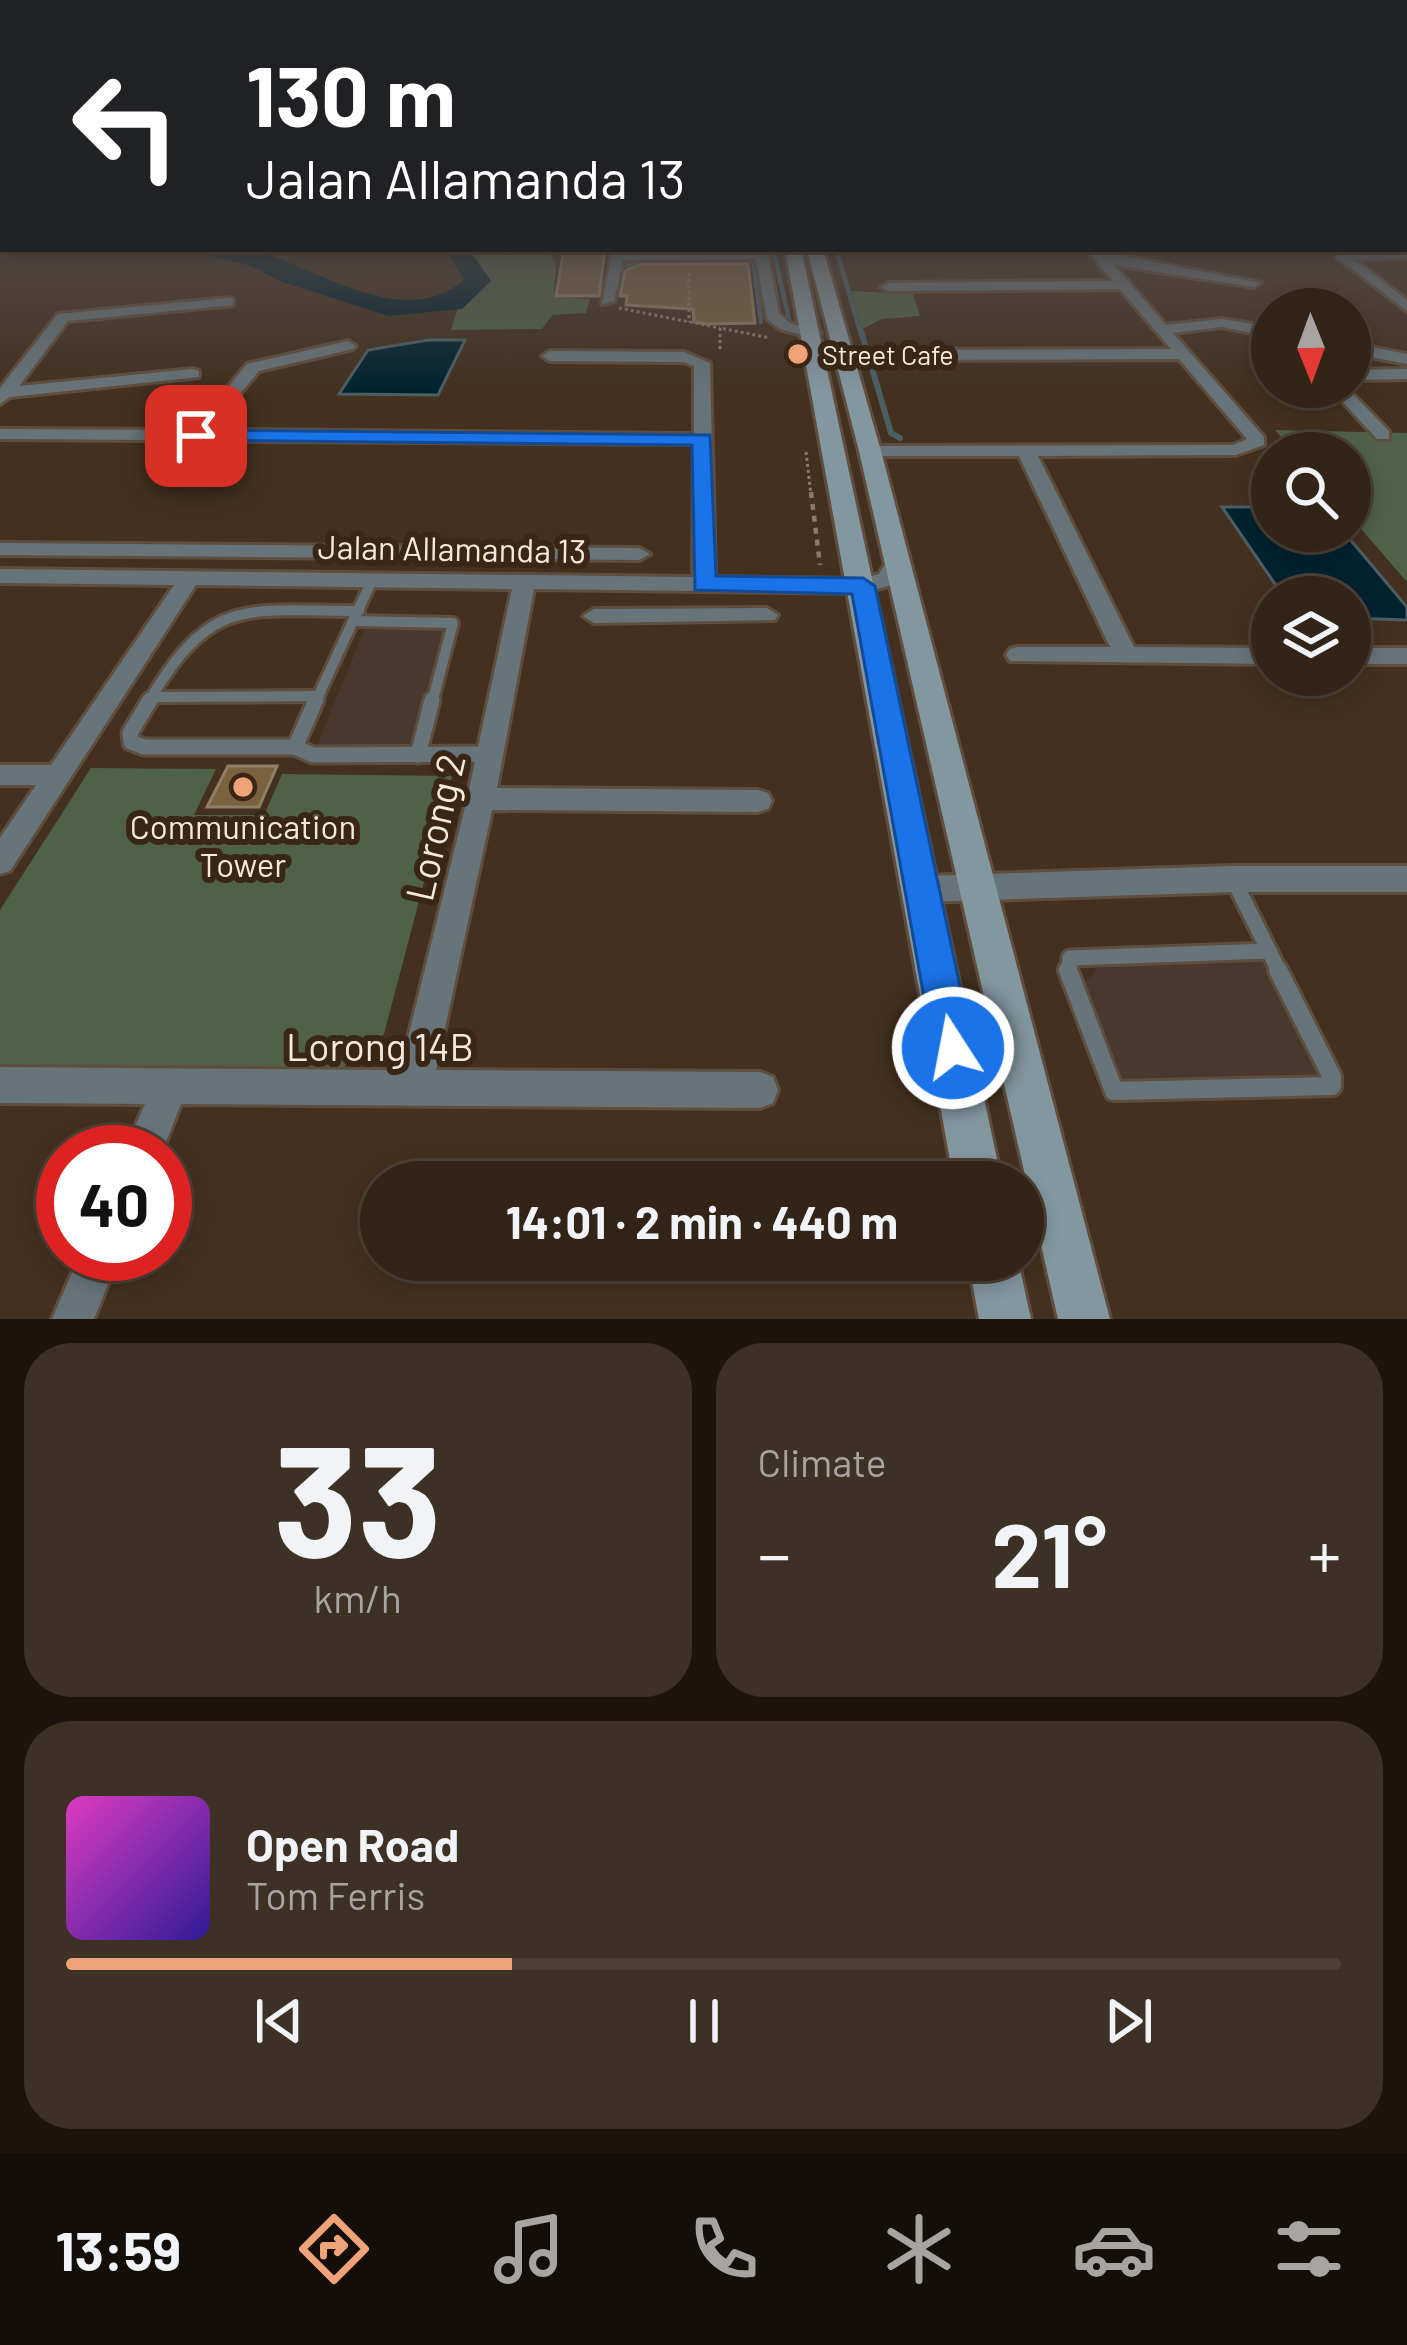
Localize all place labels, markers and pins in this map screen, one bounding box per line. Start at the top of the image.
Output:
place label: Street Cafe [822,338,954,370]
marker: Street Cafe [785,341,811,367]
pin [145,385,247,487]
marker: Communication Tower [230,774,256,800]
place label: Communication Tower [130,806,356,884]

